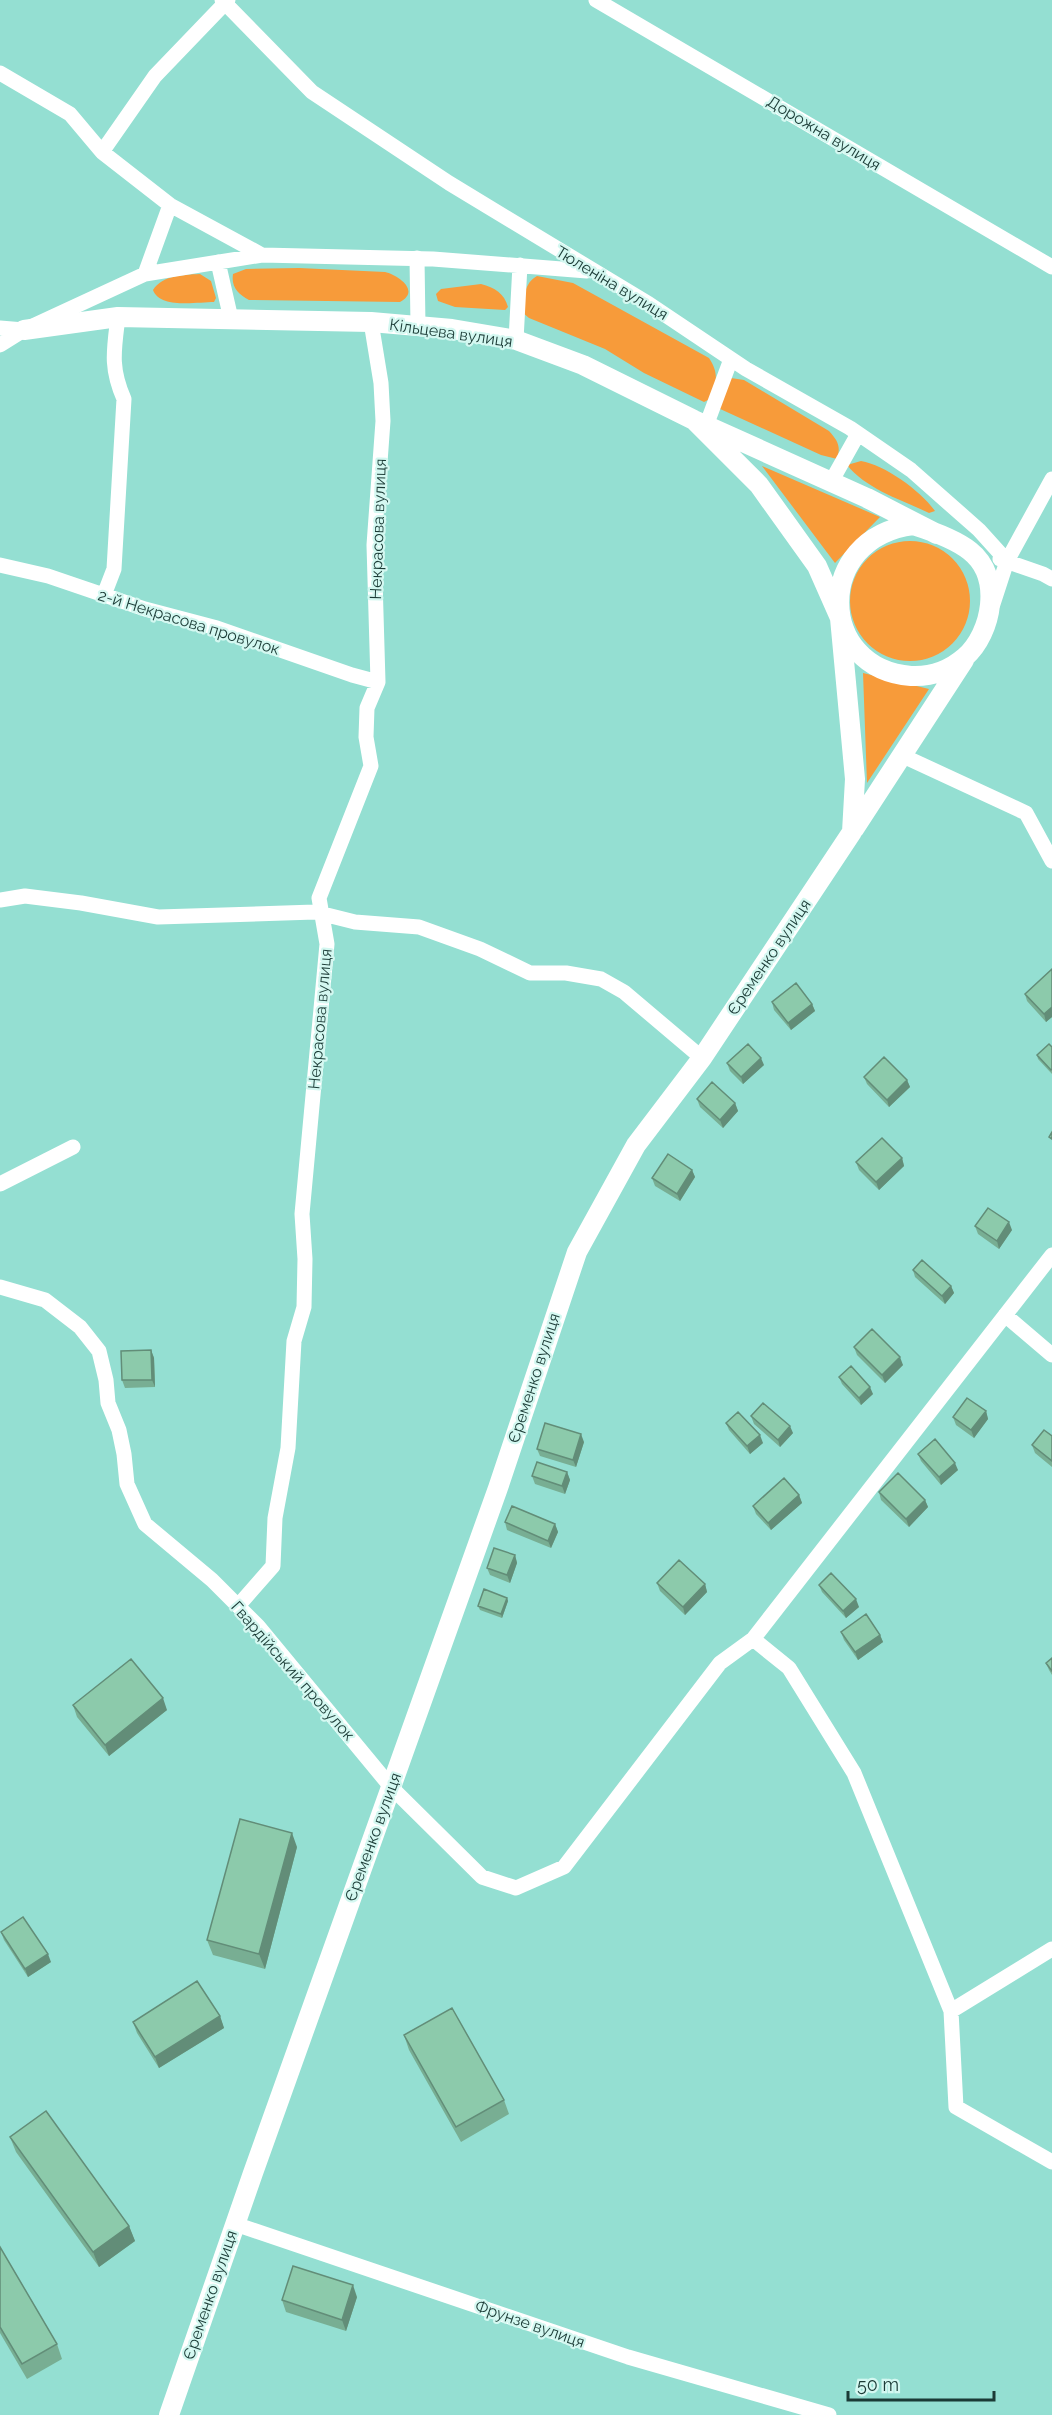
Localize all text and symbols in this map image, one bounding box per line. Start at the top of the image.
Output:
street label: Дорожна вулиця [764,92,884,174]
street label: Тюленіна вулиця [552,242,672,324]
street label: Кільцева вулиця [388,315,514,351]
street label: Некрасова вулиця [366,458,390,600]
street label: 2-й Некрасова провулок [96,585,282,659]
street label: Єременко вулиця [723,896,815,1018]
street label: Некрасова вулиця [304,948,336,1090]
street label: Єременко вулиця [504,1311,564,1445]
street label: Гвардійський провулок [227,1597,359,1745]
street label: Єременко вулиця [341,1770,405,1904]
street label: Єременко вулиця [179,2228,241,2362]
street label: Фрунзе вулиця [473,2296,587,2352]
scale bar [848,2364,994,2402]
text: 50 m [857,2374,899,2395]

